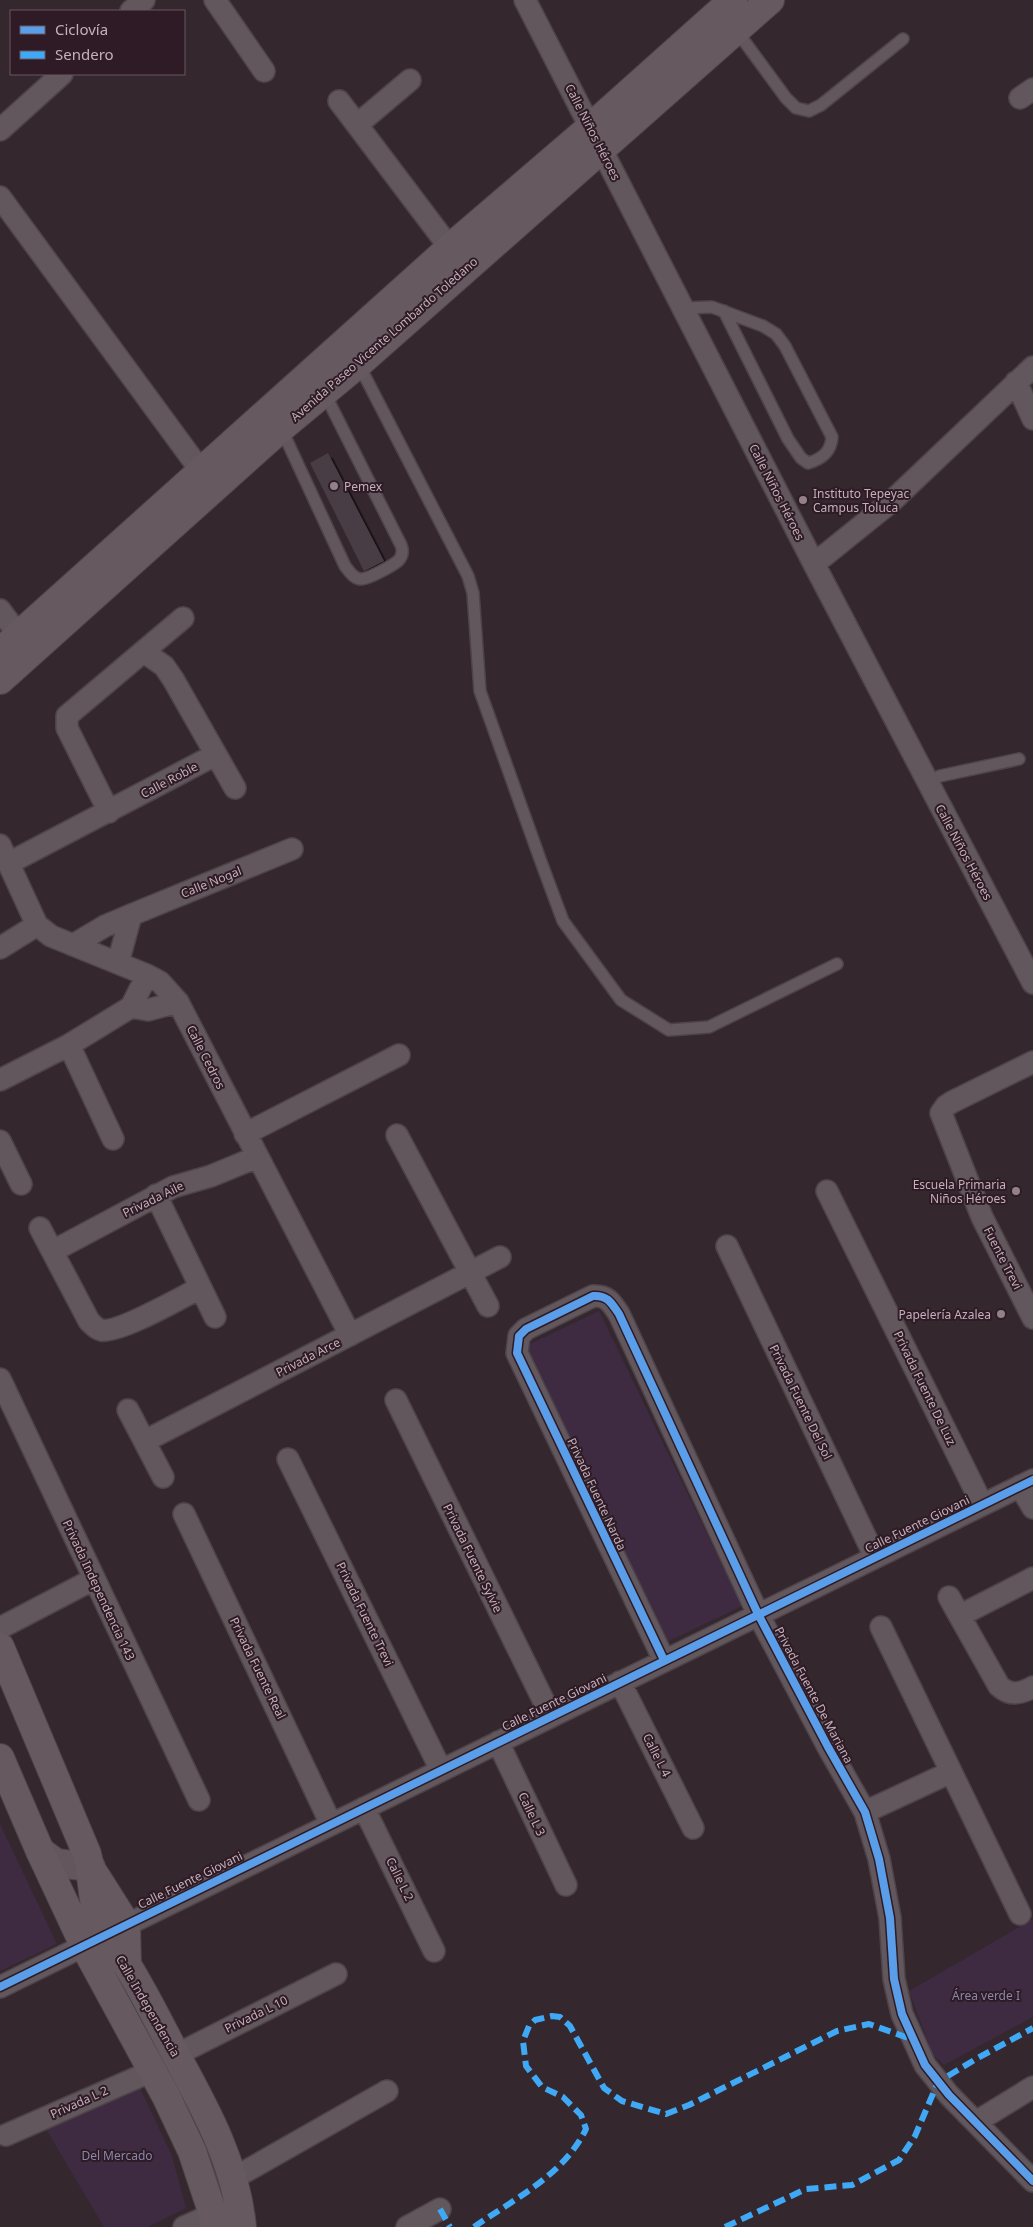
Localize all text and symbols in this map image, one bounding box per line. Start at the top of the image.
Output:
legend [10,10,185,75]
text: Ciclovía [55,19,108,39]
text: Sendero [55,44,114,64]
street label: Calle Niños Héroes [561,81,625,183]
street label: Avenida Paseo Vicente Lombardo Toledano [287,253,481,425]
street label: Calle Niños Héroes [745,441,809,543]
place label: Pemex [344,478,383,495]
marker: Pemex [328,480,340,492]
place label: Instituto Tepeyac Campus Toluca [813,485,909,516]
marker: Instituto Tepeyac Campus Toluca [797,494,809,506]
street label: Calle Roble [137,758,201,802]
street label: Calle Niños Héroes [932,801,997,903]
street label: Calle Nogal [178,862,244,902]
street label: Calle Cedros [183,1022,230,1092]
place label: Escuela Primaria Niños Héroes [913,1176,1006,1207]
street label: Privada Aile [120,1177,187,1221]
marker: Escuela Primaria Niños Héroes [1010,1185,1022,1197]
street label: Fuente Trevi [980,1224,1026,1292]
place label: Papelería Azalea [898,1306,991,1323]
marker: Papelería Azalea [995,1308,1007,1320]
street label: Privada Fuente De Luz [890,1328,960,1448]
street label: Privada Arce [273,1333,343,1381]
street label: Privada Fuente Del Sol [766,1342,836,1462]
street label: Privada Fuente Narda [563,1435,631,1553]
street label: Calle Fuente Giovani [862,1491,972,1557]
street label: Privada Fuente Sylvie [439,1501,507,1615]
street label: Privada Independencia 143 [59,1517,139,1663]
street label: Privada Fuente Trevi [332,1559,398,1669]
street label: Privada Fuente Real [226,1614,290,1722]
street label: Privada Fuente De Mariana [771,1624,857,1766]
street label: Calle Fuente Giovani [499,1669,609,1735]
street label: Calle L 4 [639,1730,675,1780]
street label: Calle L 3 [514,1789,550,1839]
street label: Calle Fuente Giovani [135,1847,245,1913]
street label: Calle L 2 [382,1854,418,1904]
street label: Calle Independencia [112,1952,184,2060]
park label: Área verde I [952,1987,1020,2004]
street label: Privada L 10 [221,1991,291,2037]
street label: Privada L 2 [47,2082,111,2122]
park label: Del Mercado [81,2147,153,2164]

